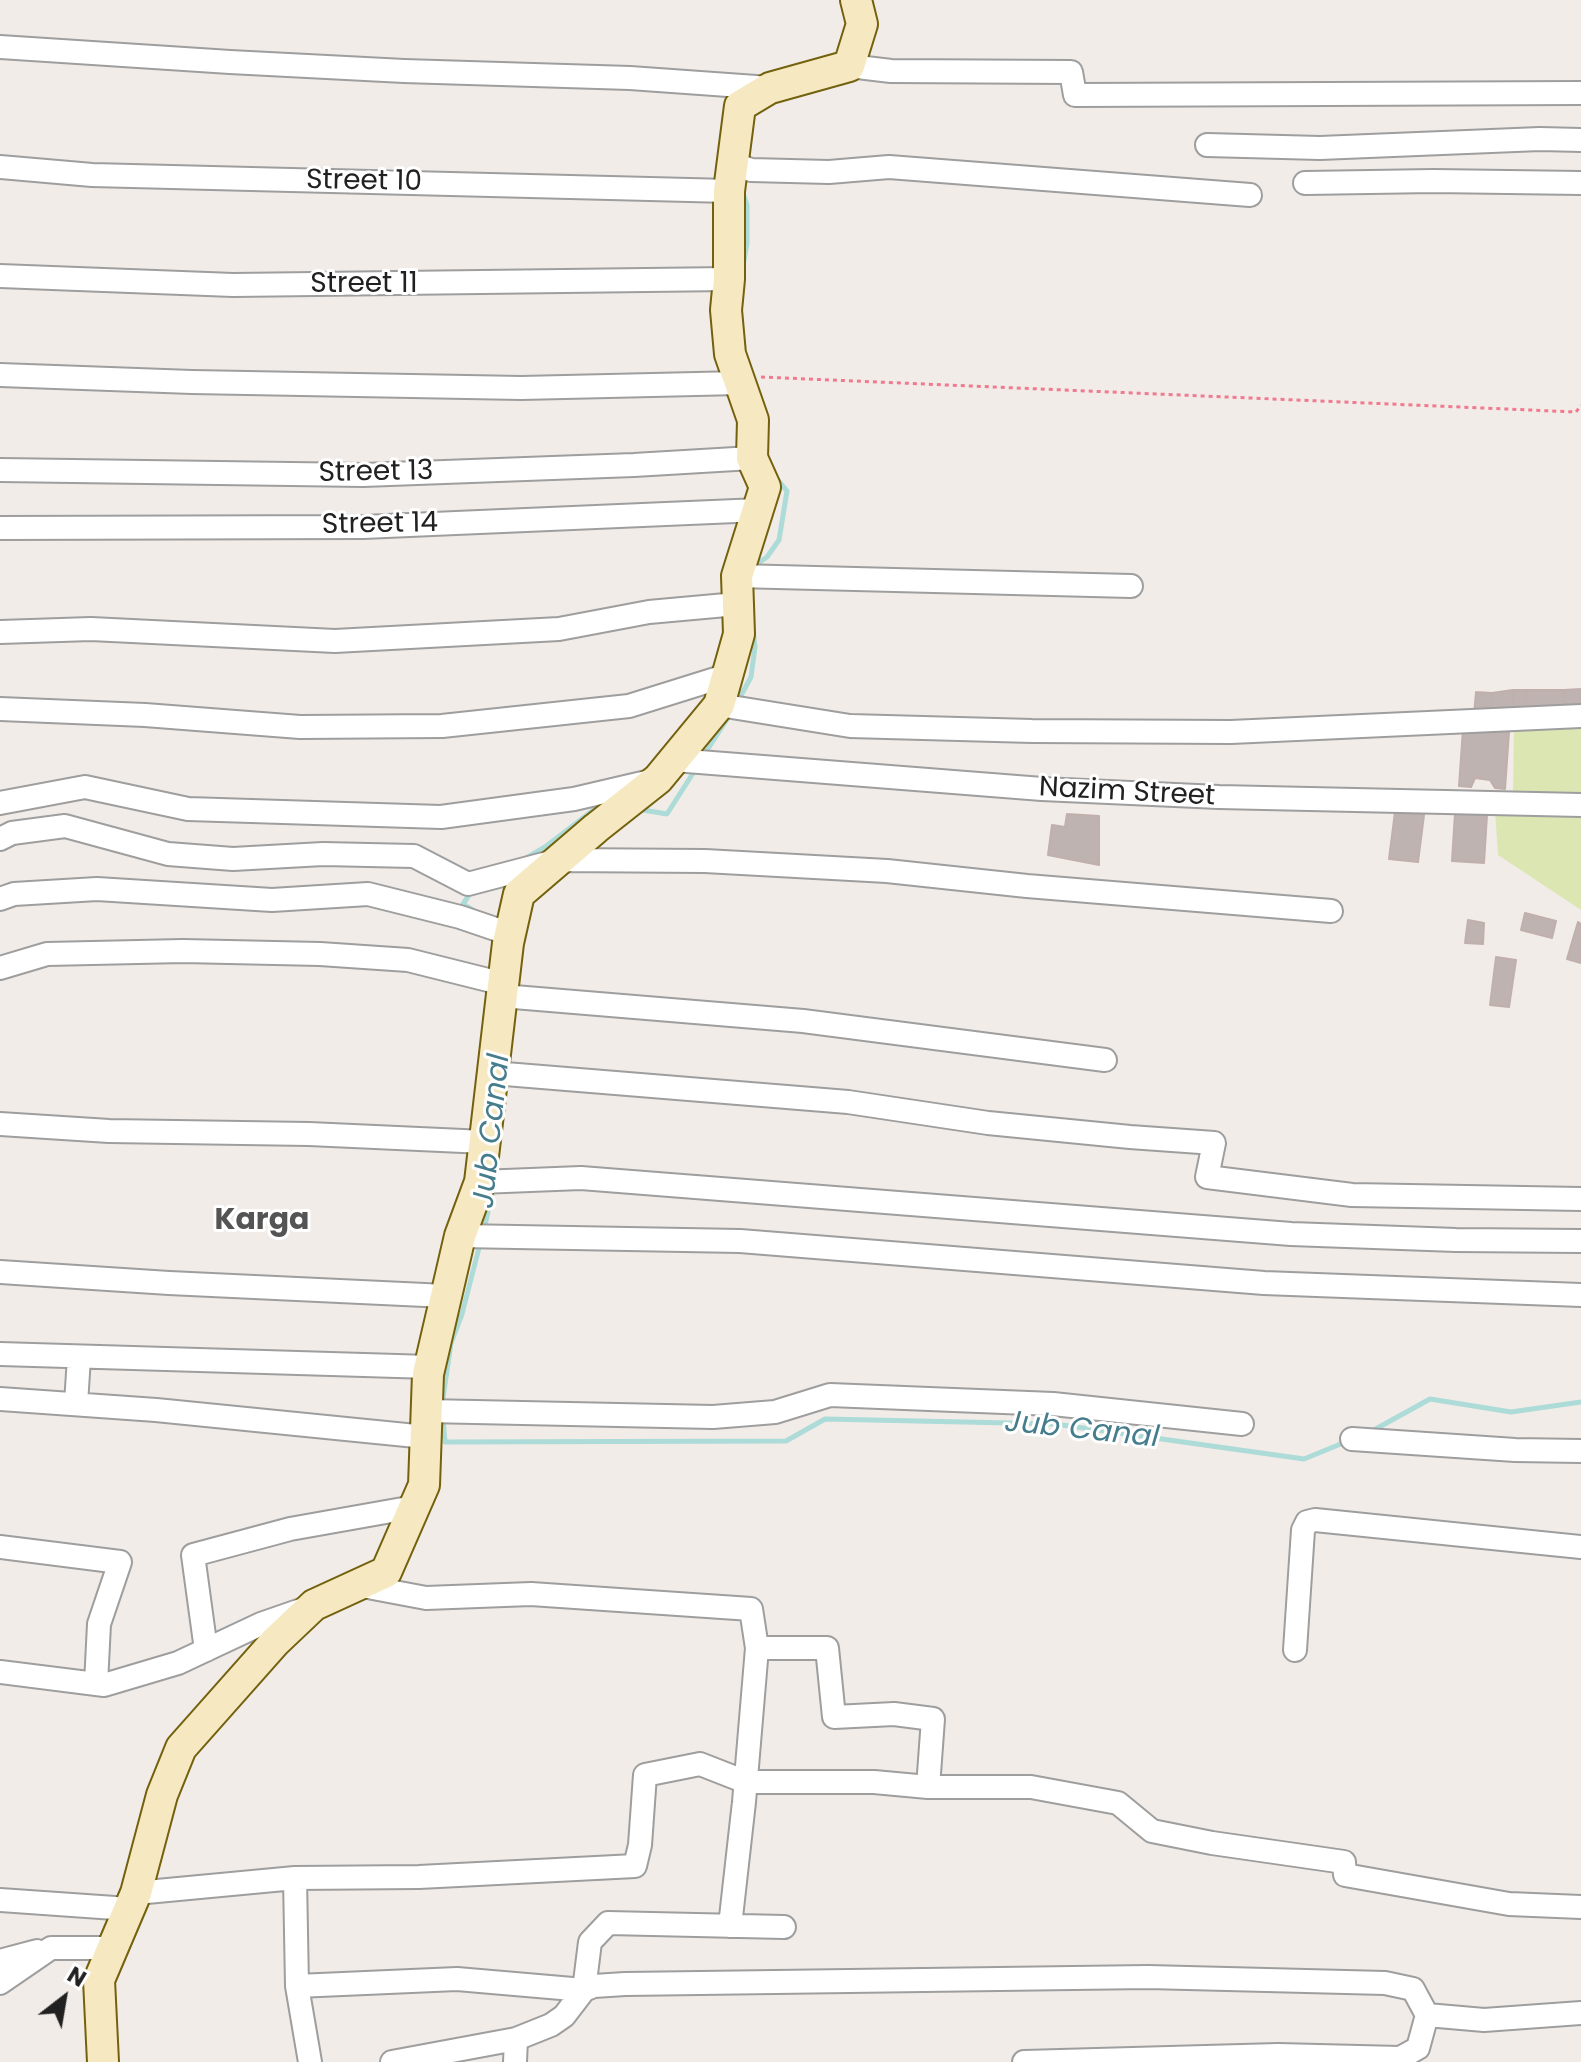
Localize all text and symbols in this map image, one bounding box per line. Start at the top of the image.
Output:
street label: Street 10 [306,164,422,200]
street label: Street 11 [310,268,418,302]
street label: Street 13 [318,455,434,491]
street label: Street 14 [322,507,438,543]
street label: Nazim Street [1038,772,1216,814]
water label: Jub Canal [467,1052,519,1210]
district label: Karga [215,1203,309,1239]
water label: Jub Canal [1003,1405,1161,1457]
north arrow [24,1958,104,2038]
text: N [62,1959,92,1995]

